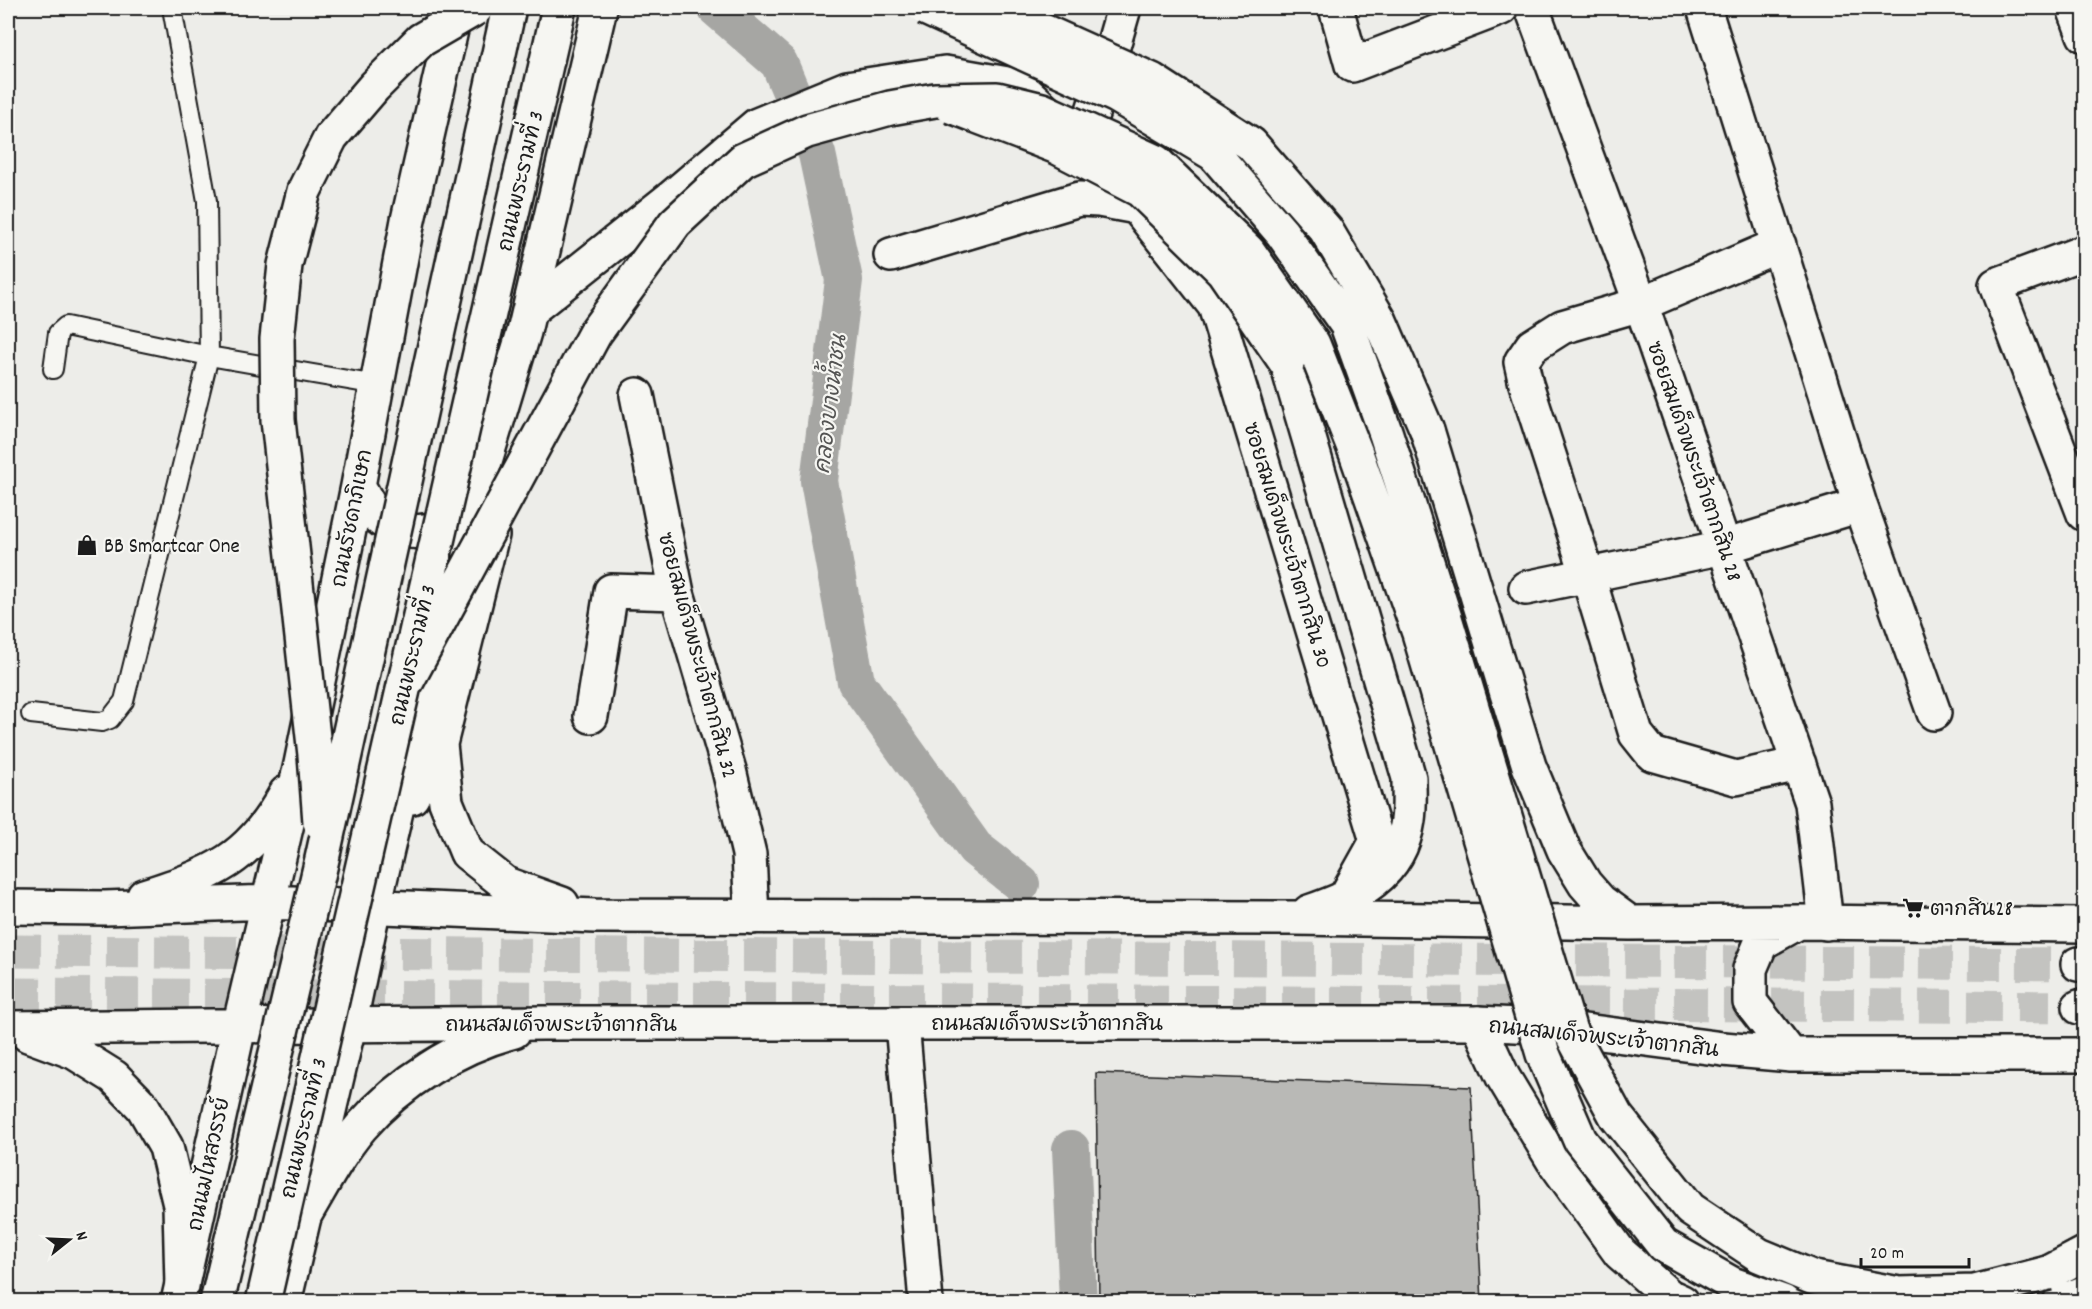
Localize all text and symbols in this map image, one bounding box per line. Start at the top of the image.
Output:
street label: ถนนพระรามที่ 3 [486,107,554,255]
water label: คลองบางน้ำชน [801,331,857,476]
street label: ซอยสมเด็จพระเจ้าตากสิน 28 [1637,337,1748,586]
street label: ซอยสมเด็จพระเจ้าตากสิน 30 [1233,419,1338,673]
street label: ถนนรัชดาภิเษก [326,447,382,590]
street label: ซอยสมเด็จพระเจ้าตากสิน 32 [648,529,743,782]
shop icon: BB Smartcar One [75,533,99,557]
place label: BB Smartcar One [104,533,240,563]
street label: ถนนพระรามที่ 3 [378,581,446,729]
supermarket icon: ตากสิน28 [1901,896,1925,920]
place label: ตากสิน28 [1930,896,2013,926]
street label: ถนนสมเด็จพระเจ้าตากสิน [931,1010,1163,1041]
street label: ถนนสมเด็จพระเจ้าตากสิน [445,1011,677,1042]
street label: ถนนสมเด็จพระเจ้าตากสิน [1487,1012,1721,1067]
street label: ถนนพระรามที่ 3 [269,1054,337,1202]
street label: ถนนมไหสวรรย์ [181,1095,240,1234]
north arrow [39,1210,99,1270]
text: N [69,1229,93,1244]
scale bar [1861,1231,1969,1269]
text: 20 m [1870,1242,1904,1267]

